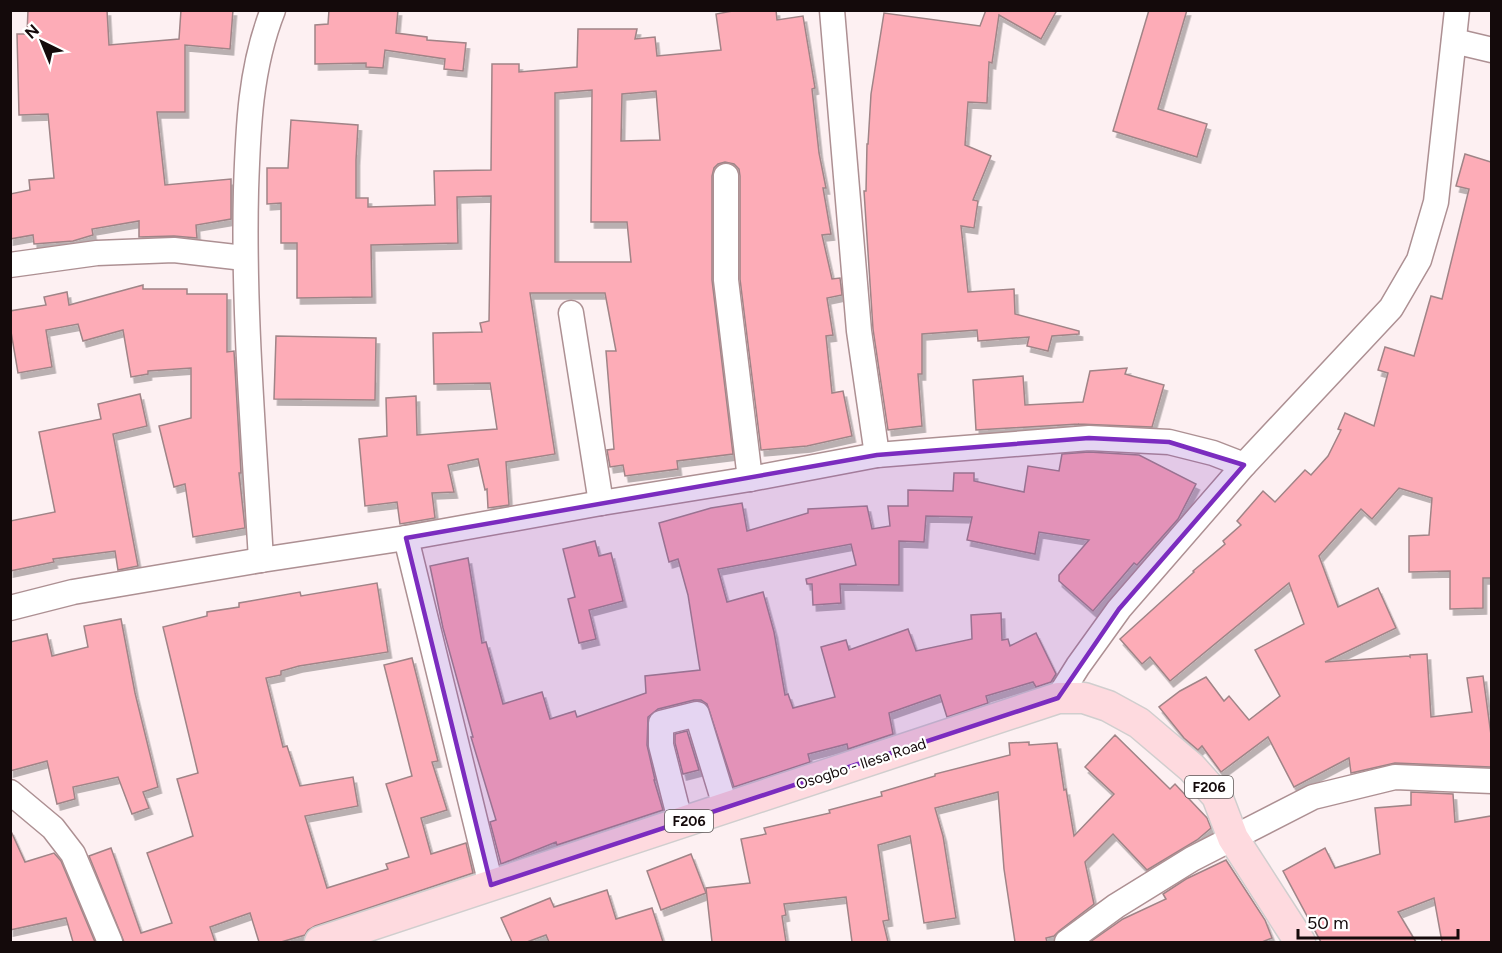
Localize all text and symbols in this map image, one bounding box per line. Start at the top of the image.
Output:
north arrow [12,12,72,72]
text: N [21,20,43,43]
street label: Osogbo - Ilesa Road [794,734,928,794]
road number: F206 [1185,776,1233,798]
road number: F206 [665,810,713,832]
scale bar [1298,902,1458,940]
text: 50 m [1307,912,1349,934]

